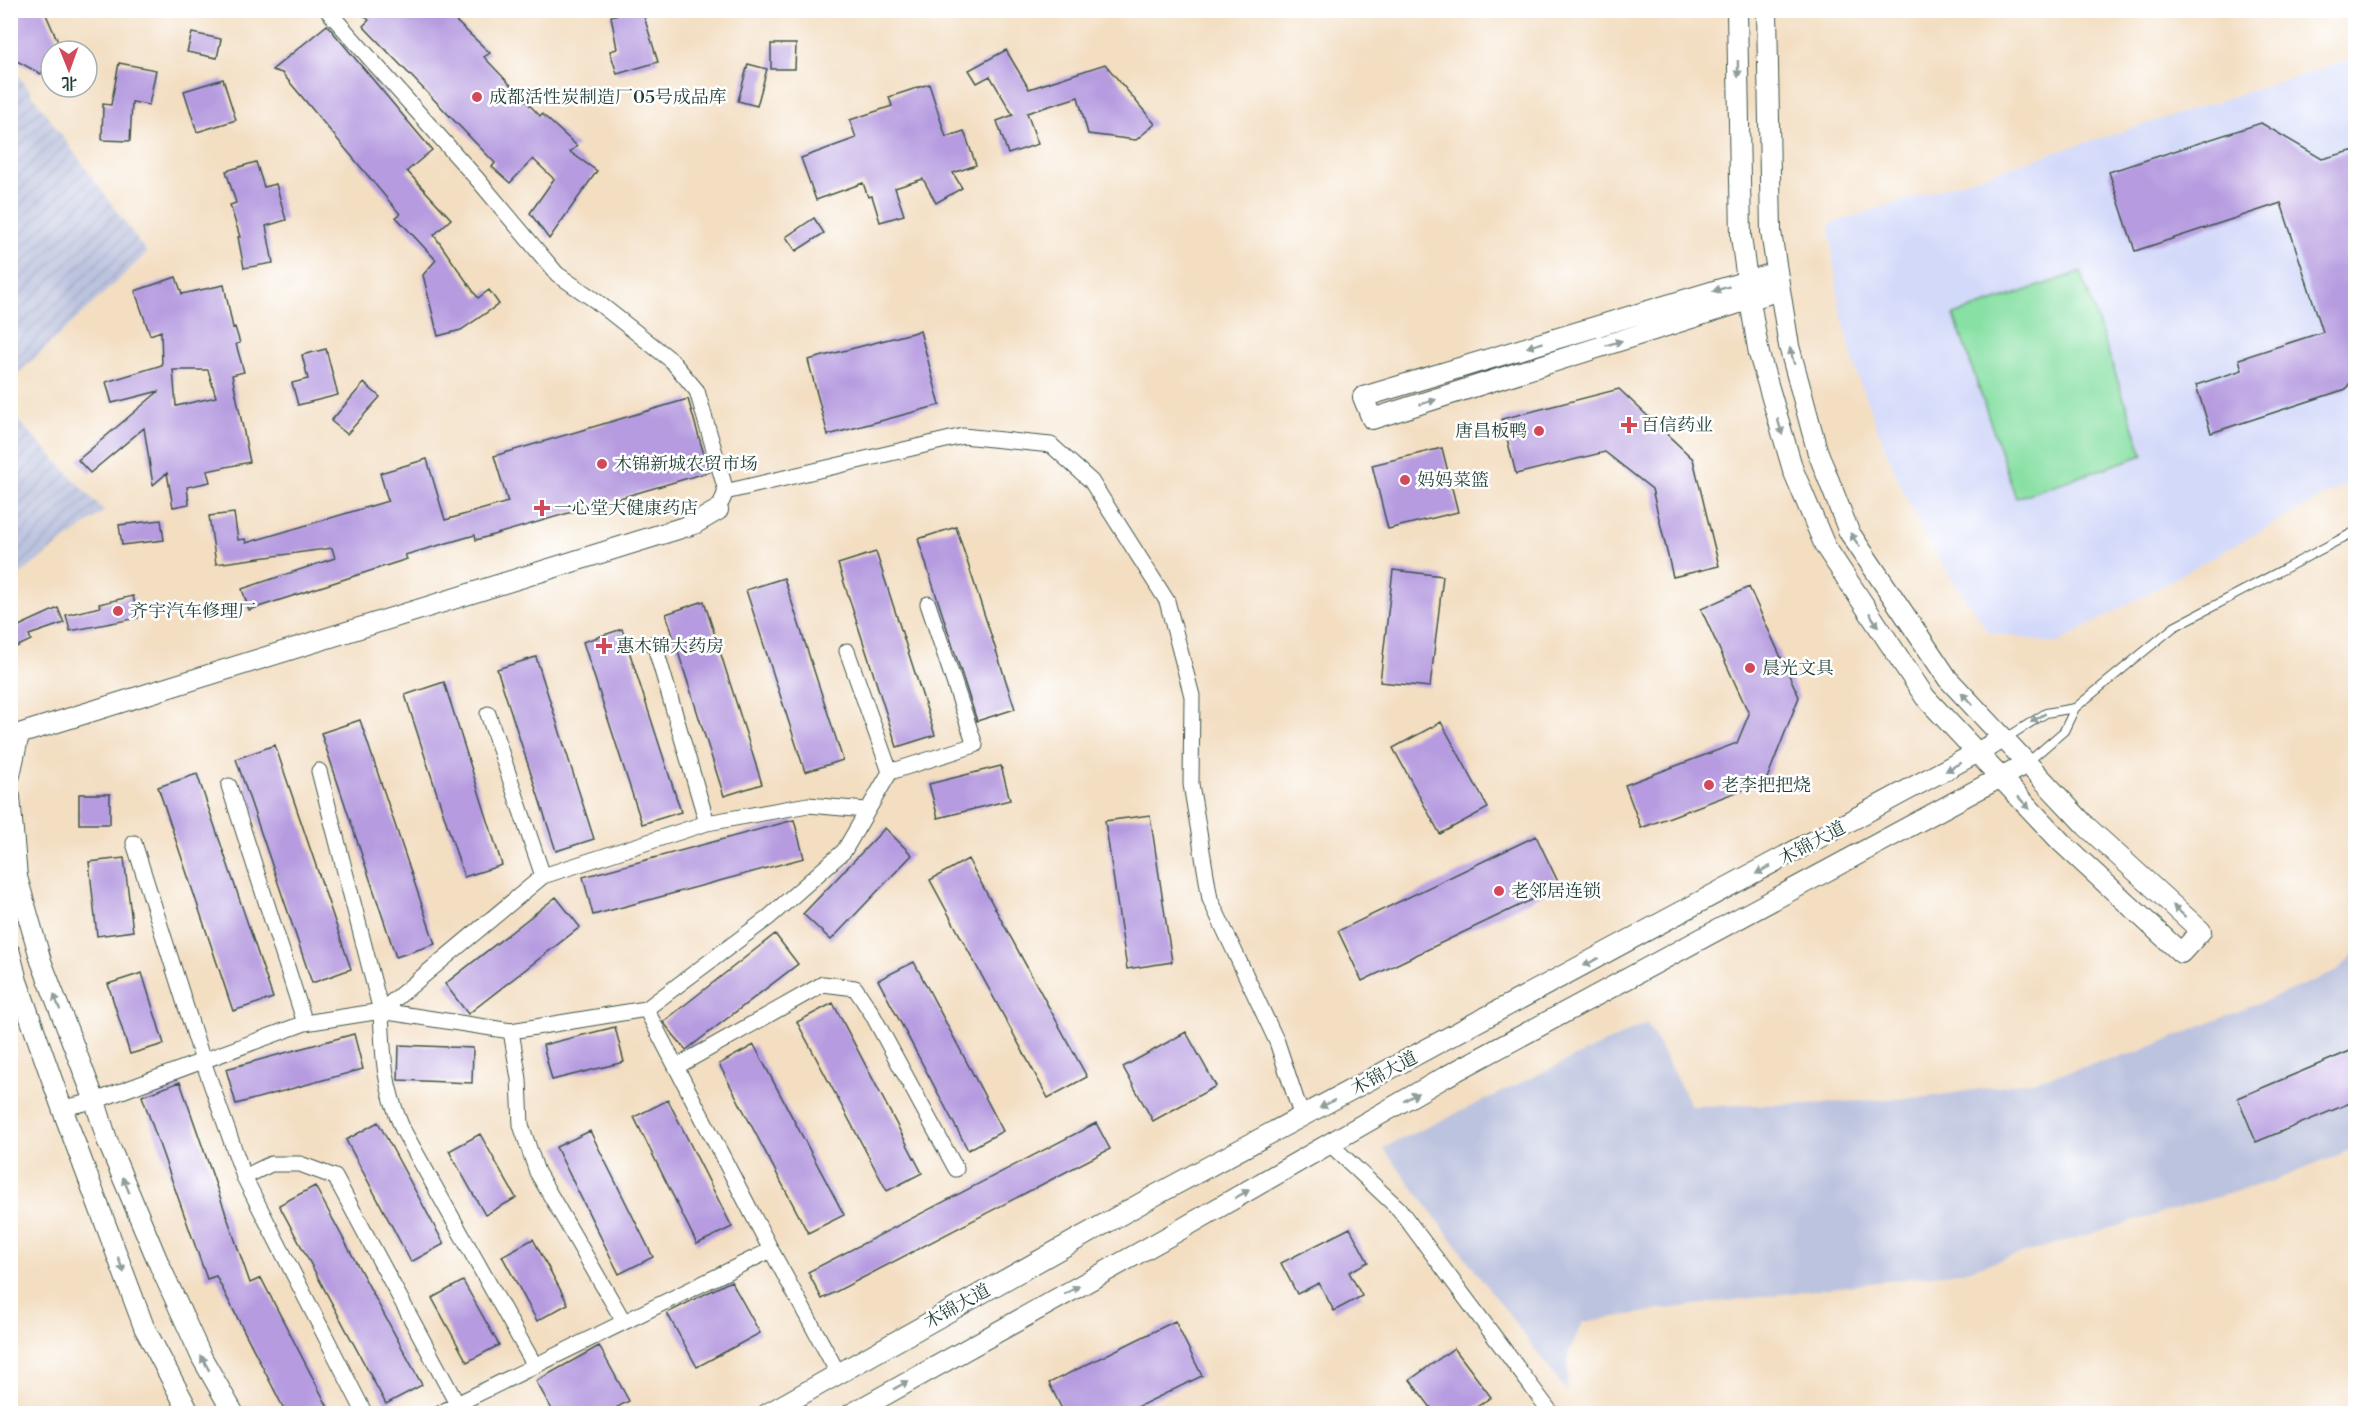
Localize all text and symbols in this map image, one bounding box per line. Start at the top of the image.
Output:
north arrow [39,39,99,99]
one-way arrow [1733,59,1743,78]
text: 北 [61,73,77,93]
place label: 成都活性炭制造厂05号成品库 [489,86,727,109]
marker: 成都活性炭制造厂05号成品库 [470,90,484,104]
one-way arrow [1712,285,1730,294]
one-way arrow [1605,338,1623,347]
one-way arrow [1526,341,1544,350]
one-way arrow [1787,347,1796,365]
one-way arrow [1419,396,1437,406]
place label: 百信药业 [1641,414,1713,437]
marker: 百信药业 [1622,418,1636,432]
one-way arrow [1776,419,1785,437]
place label: 唐昌板鸭 [1455,420,1527,443]
marker: 唐昌板鸭 [1532,424,1546,438]
place label: 木锦新城农贸市场 [614,453,758,476]
marker: 木锦新城农贸市场 [595,457,609,471]
place label: 妈妈菜篮 [1417,469,1489,492]
marker: 妈妈菜篮 [1398,473,1412,487]
place label: 一心堂大健康药店 [554,497,698,520]
marker: 一心堂大健康药店 [535,501,549,515]
one-way arrow [1849,532,1860,549]
place label: 齐宇汽车修理厂 [130,600,256,623]
marker: 齐宇汽车修理厂 [111,604,125,618]
one-way arrow [1869,612,1880,629]
place label: 惠木锦大药房 [616,635,724,658]
marker: 惠木锦大药房 [597,639,611,653]
place label: 晨光文具 [1762,657,1834,680]
marker: 晨光文具 [1743,661,1757,675]
one-way arrow [1960,692,1974,707]
one-way arrow [2030,713,2046,724]
one-way arrow [1944,762,1961,772]
place label: 老李把把烧 [1721,774,1811,797]
marker: 老李把把烧 [1702,778,1716,792]
one-way arrow [2017,795,2030,810]
street label: 木锦大道 [1775,816,1849,870]
one-way arrow [1754,865,1771,875]
place label: 老邻居连锁 [1511,880,1601,903]
marker: 老邻居连锁 [1492,884,1506,898]
one-way arrow [2172,905,2186,919]
one-way arrow [1583,957,1600,967]
one-way arrow [52,993,62,1011]
street label: 木锦大道 [1347,1046,1421,1100]
one-way arrow [1403,1092,1420,1102]
one-way arrow [1318,1099,1335,1109]
one-way arrow [121,1176,130,1194]
one-way arrow [1234,1189,1251,1199]
one-way arrow [117,1256,126,1274]
street label: 木锦大道 [920,1279,994,1334]
one-way arrow [1064,1285,1081,1295]
one-way arrow [199,1355,210,1371]
one-way arrow [893,1380,910,1390]

